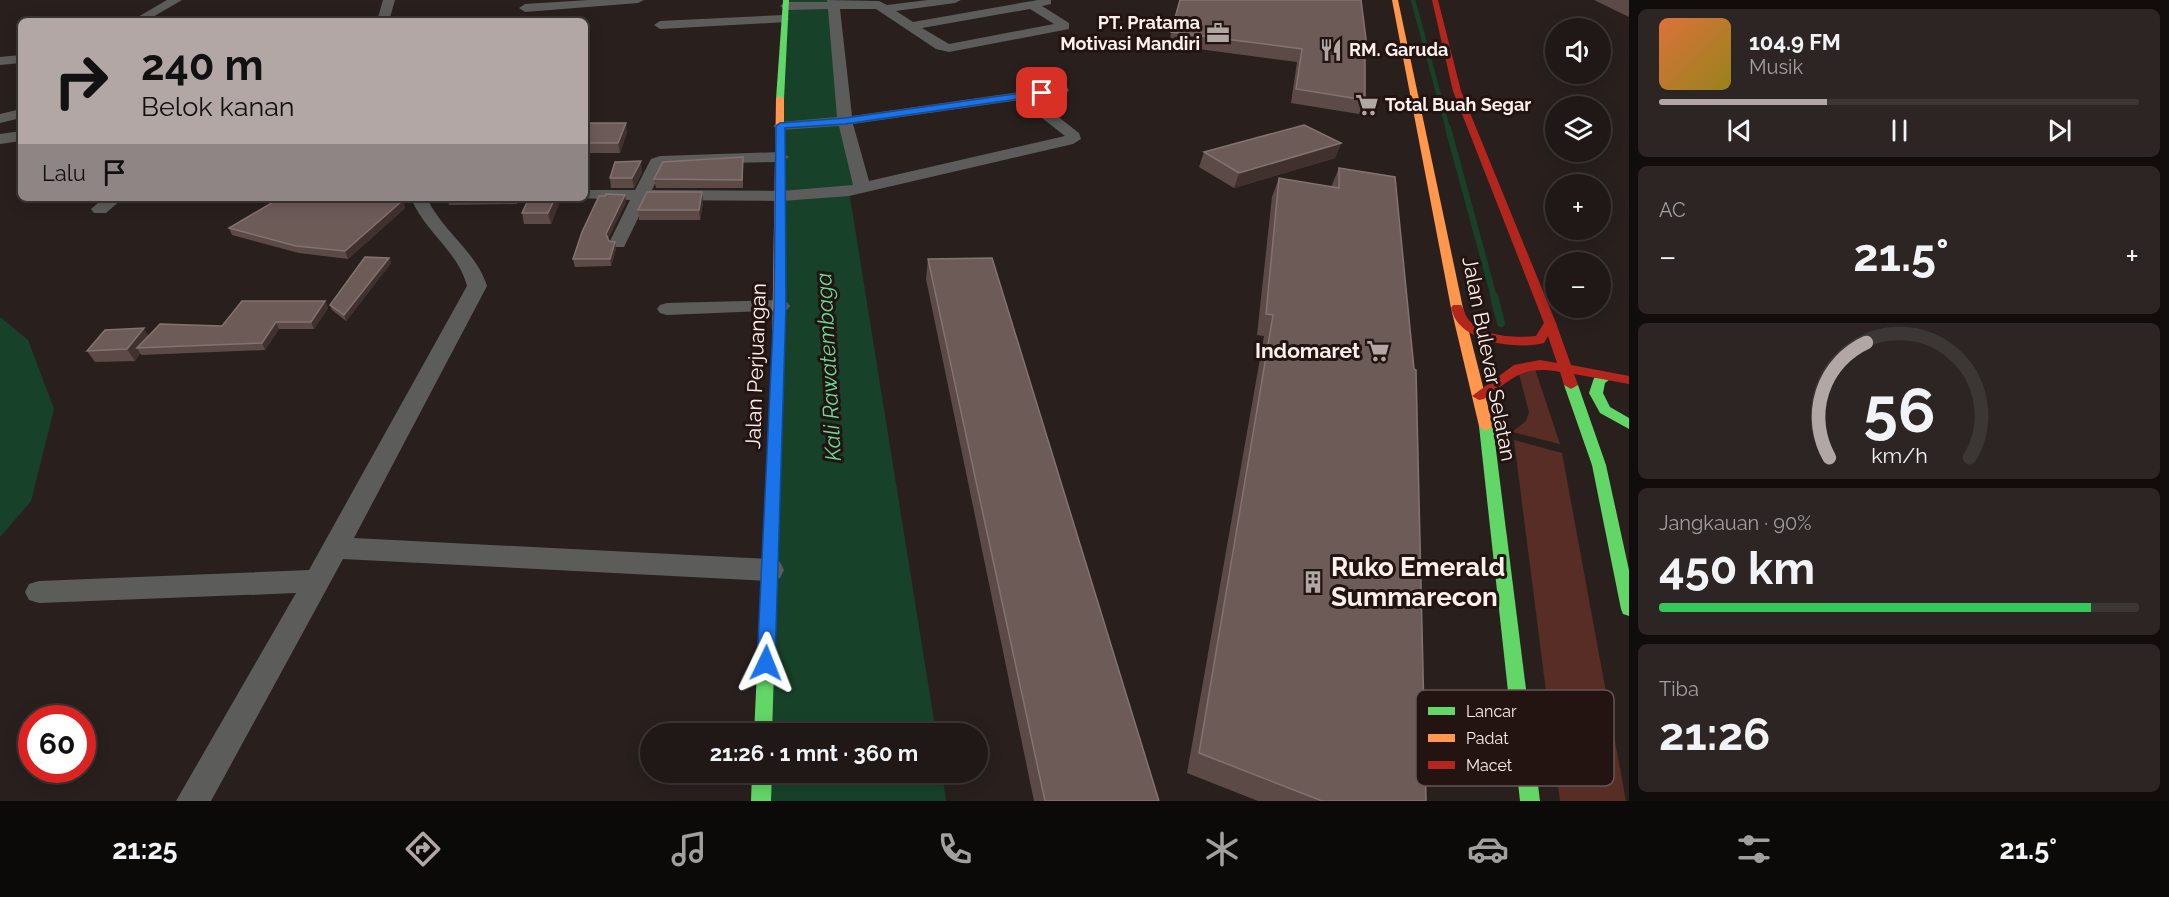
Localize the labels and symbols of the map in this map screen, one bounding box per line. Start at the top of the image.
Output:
place label: PT. Pratama Motivasi Mandiri [1060,12,1200,54]
office icon: PT. Pratama Motivasi Mandiri [1205,20,1231,46]
restaurant icon: RM. Garuda [1318,37,1344,63]
place label: RM. Garuda [1349,39,1448,60]
pin [1016,67,1067,118]
supermarket icon: Total Buah Segar [1354,92,1380,118]
place label: Total Buah Segar [1385,94,1531,115]
street label: Jalan Bulevar Selatan [1457,255,1522,463]
water label: Kali Rawatembaga [810,272,846,462]
street label: Jalan Perjuangan [740,282,771,449]
place label: Indomaret [1255,338,1360,363]
supermarket icon: Indomaret [1365,338,1391,364]
place label: Ruko Emerald Summarecon [1331,552,1505,612]
building icon: Ruko Emerald Summarecon [1300,569,1326,595]
position arrow [734,631,798,695]
legend [1416,690,1614,786]
text: Lancar [1466,702,1517,721]
speed limit sign: 60 [18,705,96,783]
text: Padat [1466,729,1509,748]
text: Macet [1466,756,1513,775]

